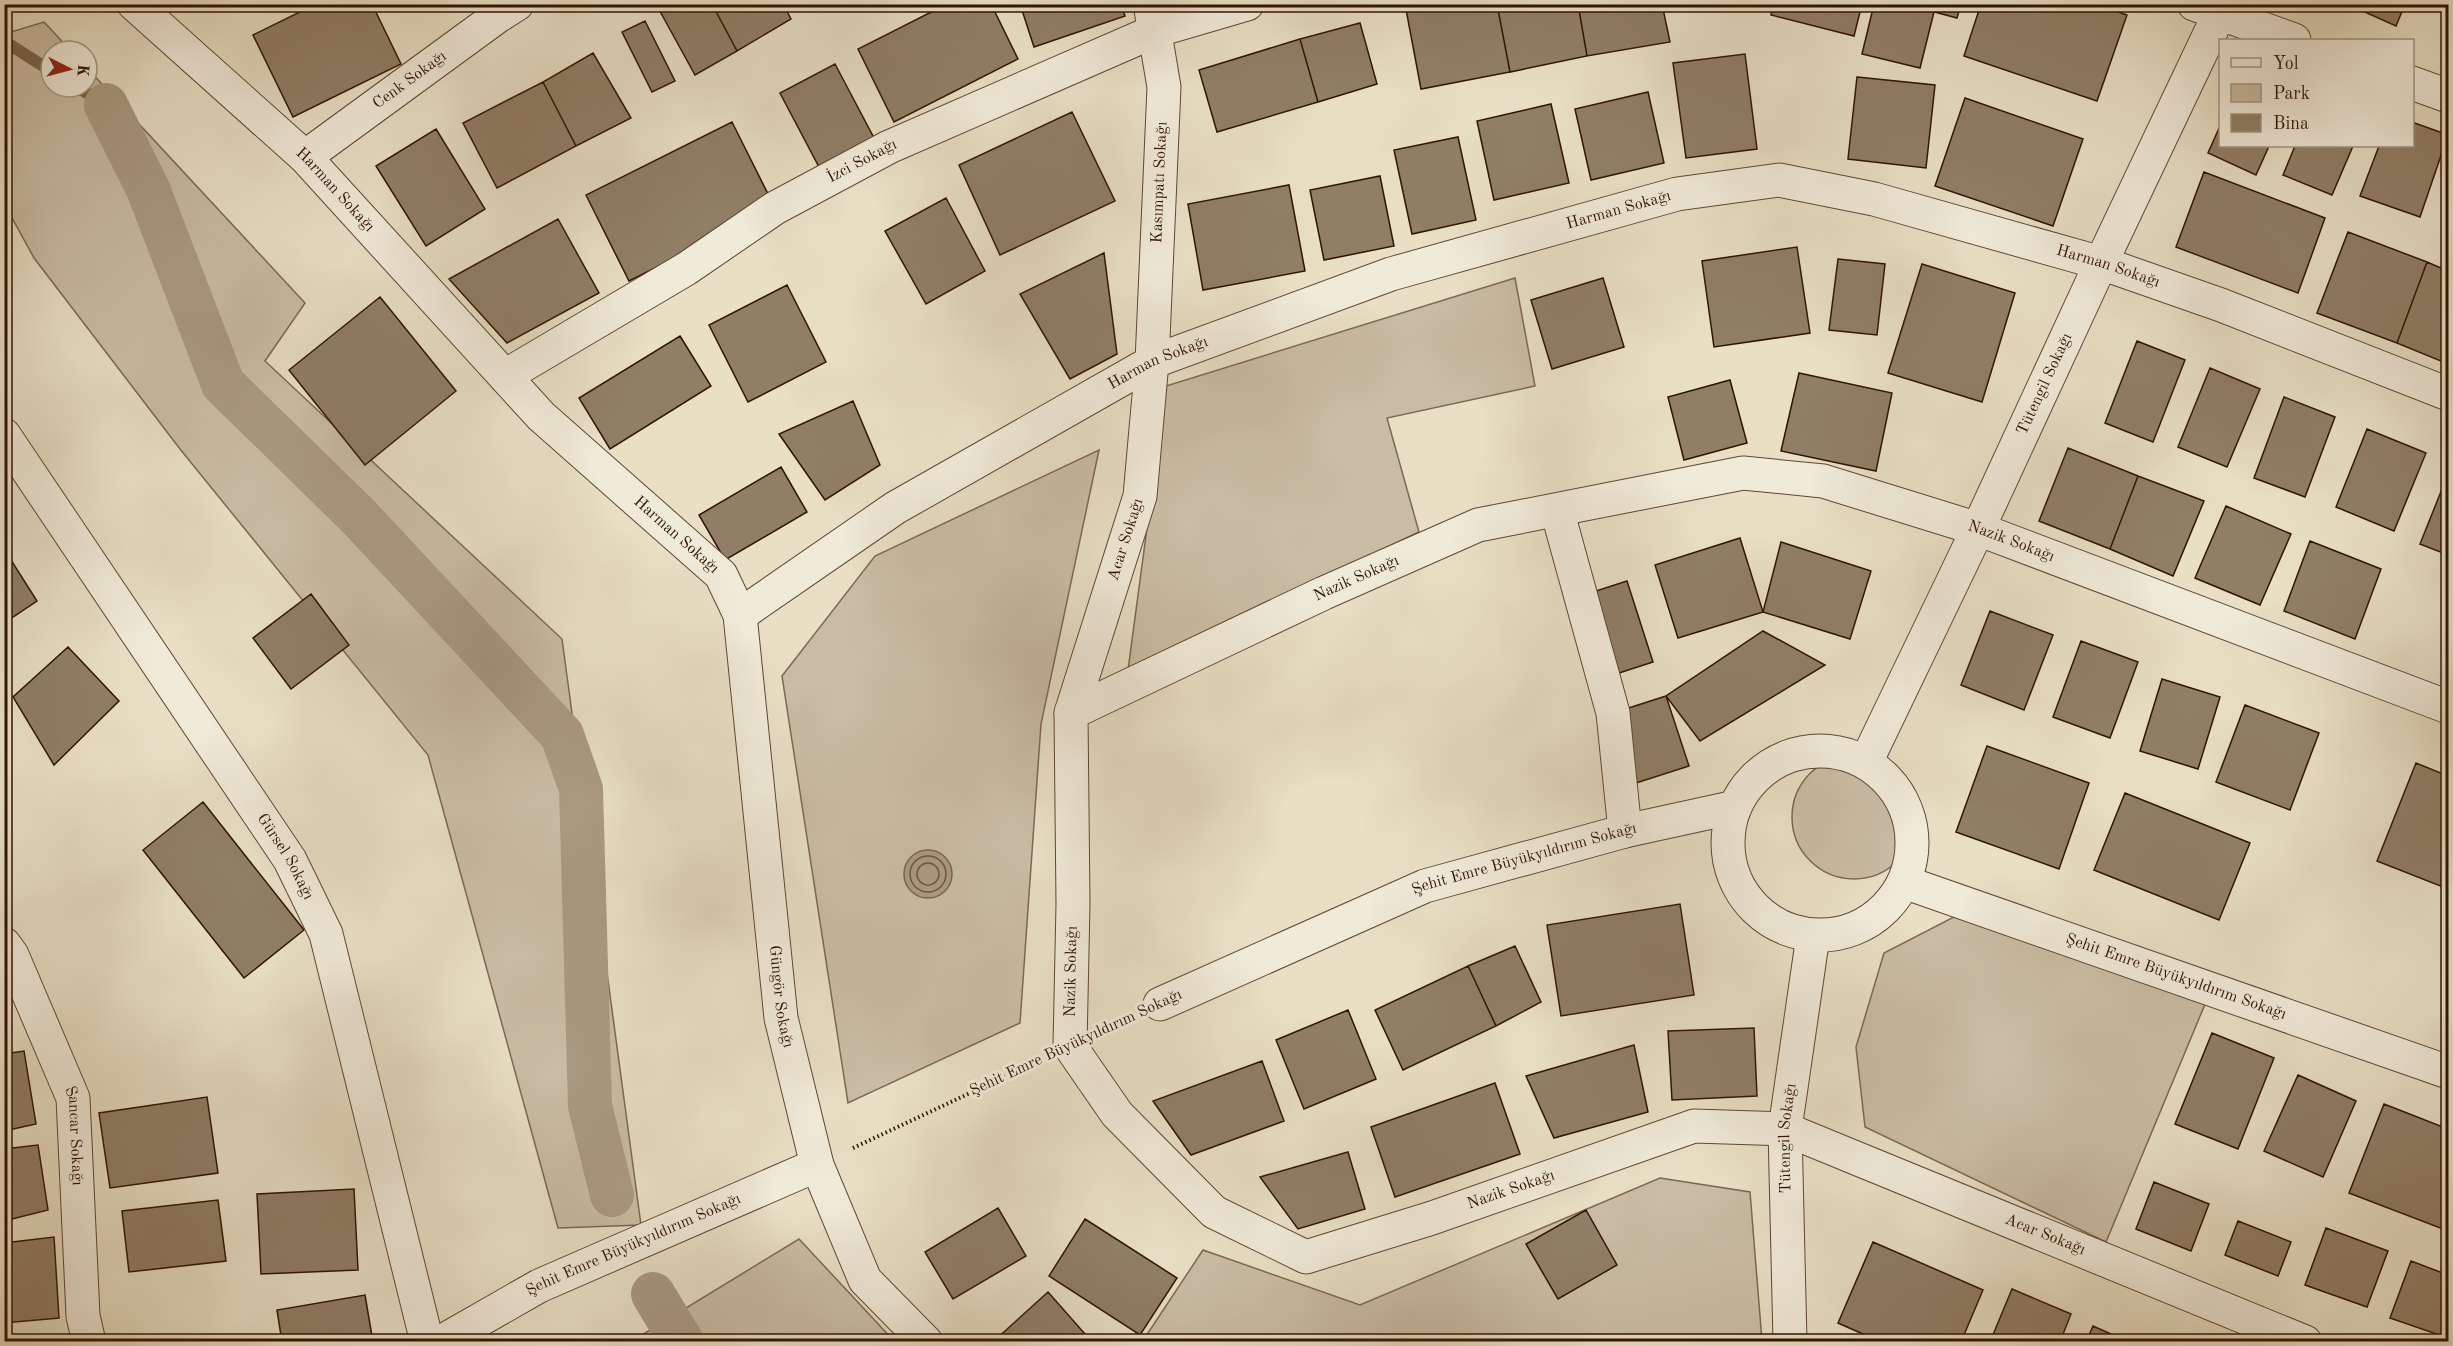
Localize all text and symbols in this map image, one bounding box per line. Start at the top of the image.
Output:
north arrow [39,39,99,99]
legend [2219,39,2414,147]
street label: Cenk Sokağı [370,48,450,112]
text: Yol [2273,55,2299,73]
text: K [73,63,91,77]
text: Park [2273,85,2310,103]
text: Bina [2273,115,2309,133]
street label: Kasımpatı Sokağı [1149,121,1170,244]
street label: İzci Sokağı [823,137,899,186]
street label: Harman Sokağı [293,145,377,235]
street label: Harman Sokağı [1565,188,1673,233]
street label: Harman Sokağı [2054,243,2162,291]
street label: Tütengil Sokağı [2014,331,2075,438]
street label: Harman Sokağı [1106,334,1210,393]
street label: Harman Sokağı [630,494,722,577]
street label: Acar Sokağı [1106,497,1147,583]
street label: Nazik Sokağı [1966,518,2057,565]
street label: Nazik Sokağı [1311,553,1401,605]
street label: Gürsel Sokağı [253,811,316,902]
street label: Şehit Emre Büyükyıldırım Sokağı [1410,821,1638,899]
street label: Nazik Sokağı [1063,926,1081,1017]
street label: Şehit Emre Büyükyıldırım Sokağı [2063,931,2288,1023]
street label: Güngör Sokağı [766,944,796,1049]
street label: Şehit Emre Büyükyıldırım Sokağı [967,987,1185,1099]
street label: Tütengil Sokağı [1777,1082,1800,1193]
street label: Sancar Sokağı [61,1084,85,1186]
street label: Nazik Sokağı [1465,1168,1557,1212]
street label: Şehit Emre Büyükyıldırım Sokağı [524,1191,743,1299]
street label: Acar Sokağı [2003,1212,2087,1258]

